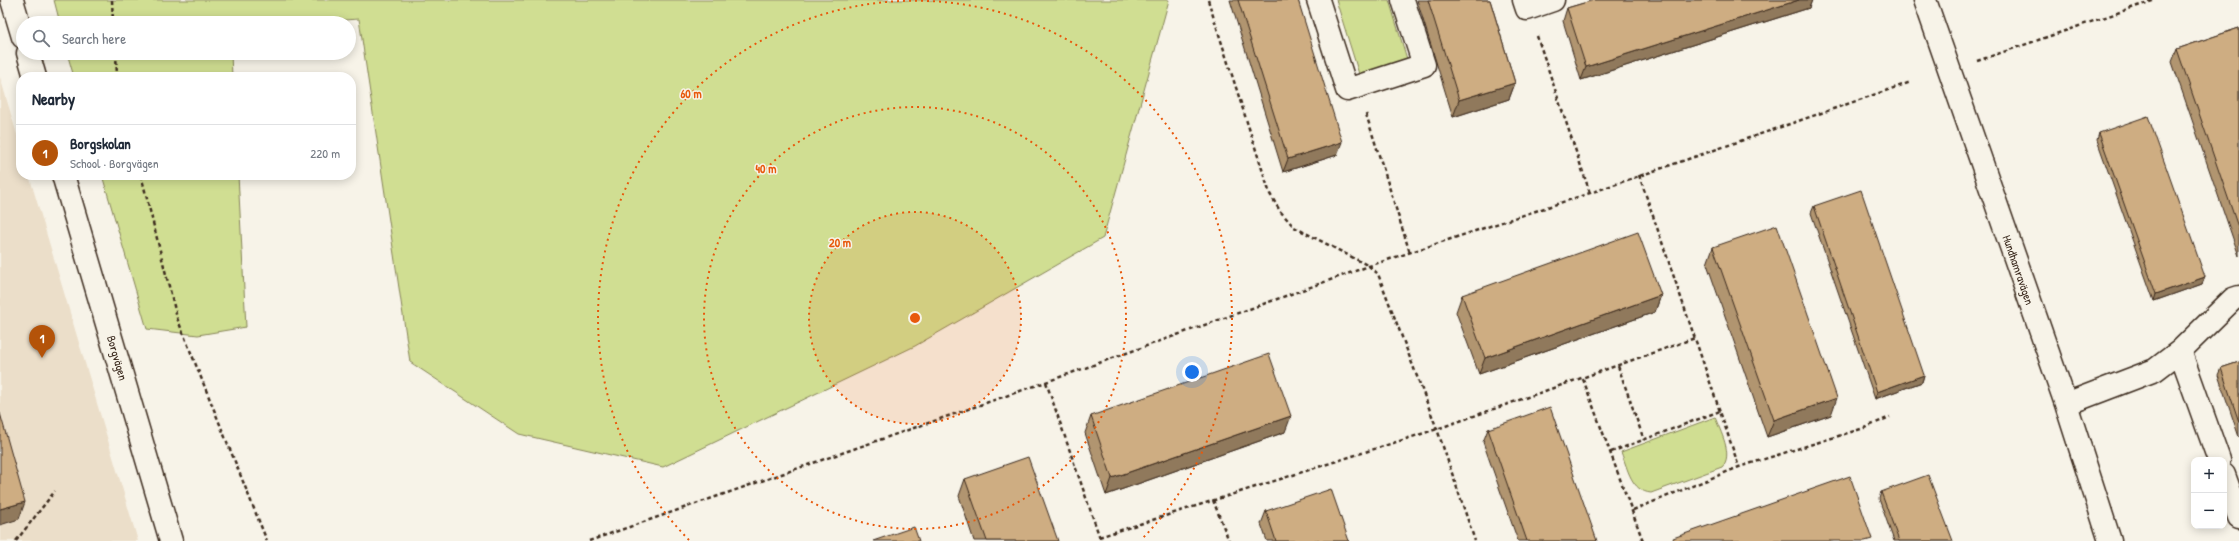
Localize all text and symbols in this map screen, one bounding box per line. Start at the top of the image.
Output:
search box [16,16,356,60]
icon: search [30,27,52,49]
text: Search here [62,28,126,49]
text: 60 m [680,85,702,102]
text: Nearby [32,87,75,110]
text: Borgskolan [70,133,131,154]
text: 1 [43,144,47,162]
text: 220 m [310,144,340,162]
text: School · Borgvägen [70,154,159,172]
text: 40 m [756,160,776,177]
street label: Hundhamravägen [1999,233,2038,307]
text: 20 m [829,234,851,251]
centre of rings [908,311,922,325]
pin: 1 [29,325,55,358]
street label: Borgvägen [103,333,132,382]
your location [1182,362,1202,382]
map controls [2191,457,2227,529]
button: + [2191,457,2227,493]
button: − [2191,493,2227,529]

